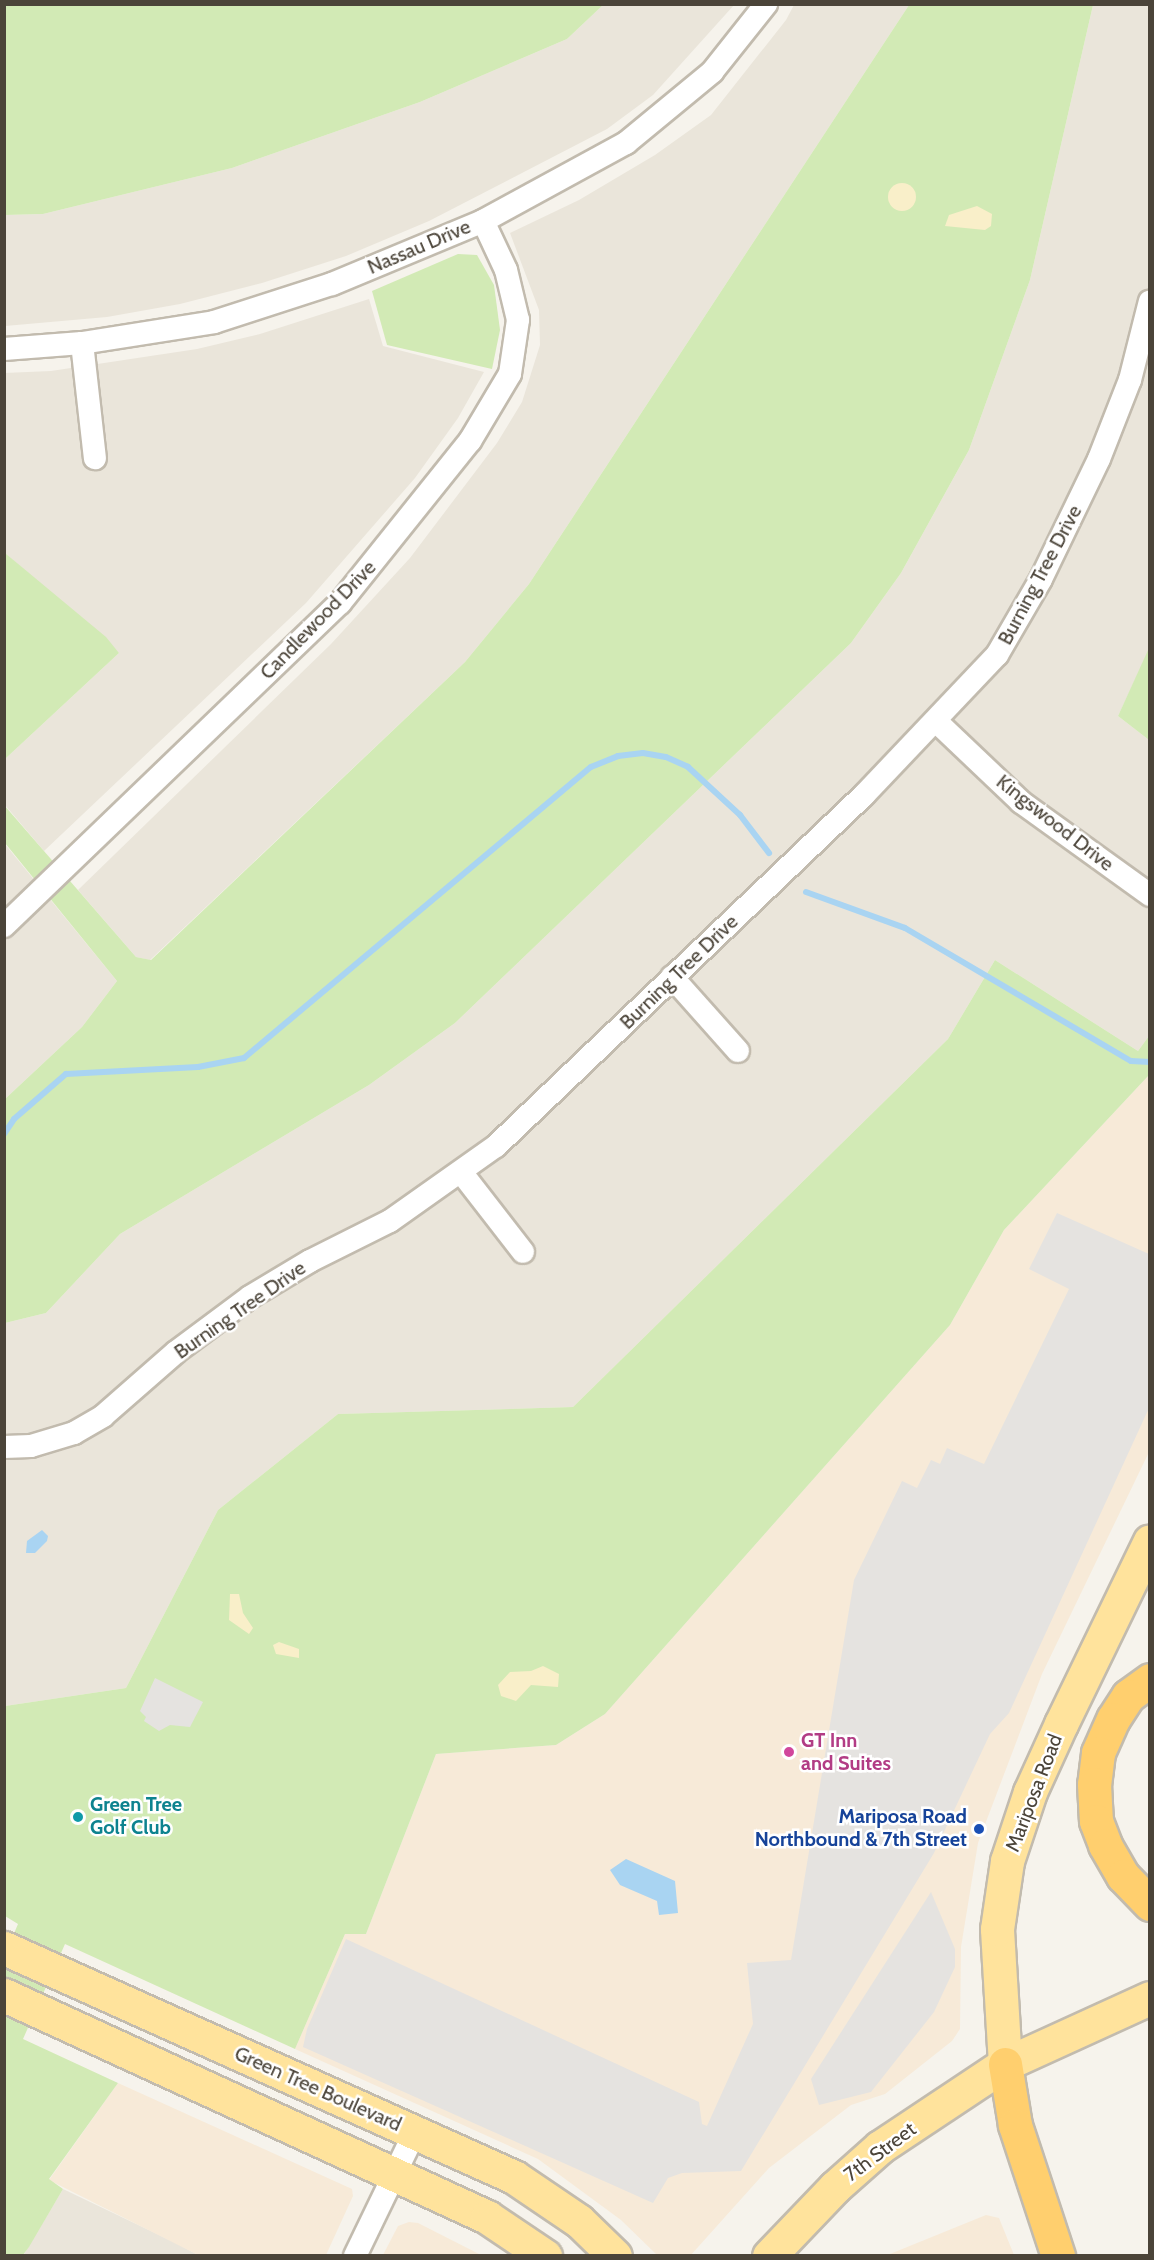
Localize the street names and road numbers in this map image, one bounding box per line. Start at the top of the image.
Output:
street label: Nassau Drive [364,215,474,279]
street label: Burning Tree Drive [993,501,1087,649]
street label: Candlewood Drive [255,556,381,684]
street label: Kingswood Drive [992,770,1118,876]
street label: Burning Tree Drive [615,910,743,1034]
street label: Burning Tree Drive [170,1256,310,1364]
street label: Mariposa Road [1001,1731,1067,1855]
street label: Green Tree Boulevard [231,2041,405,2137]
street label: 7th Street [839,2117,921,2187]

